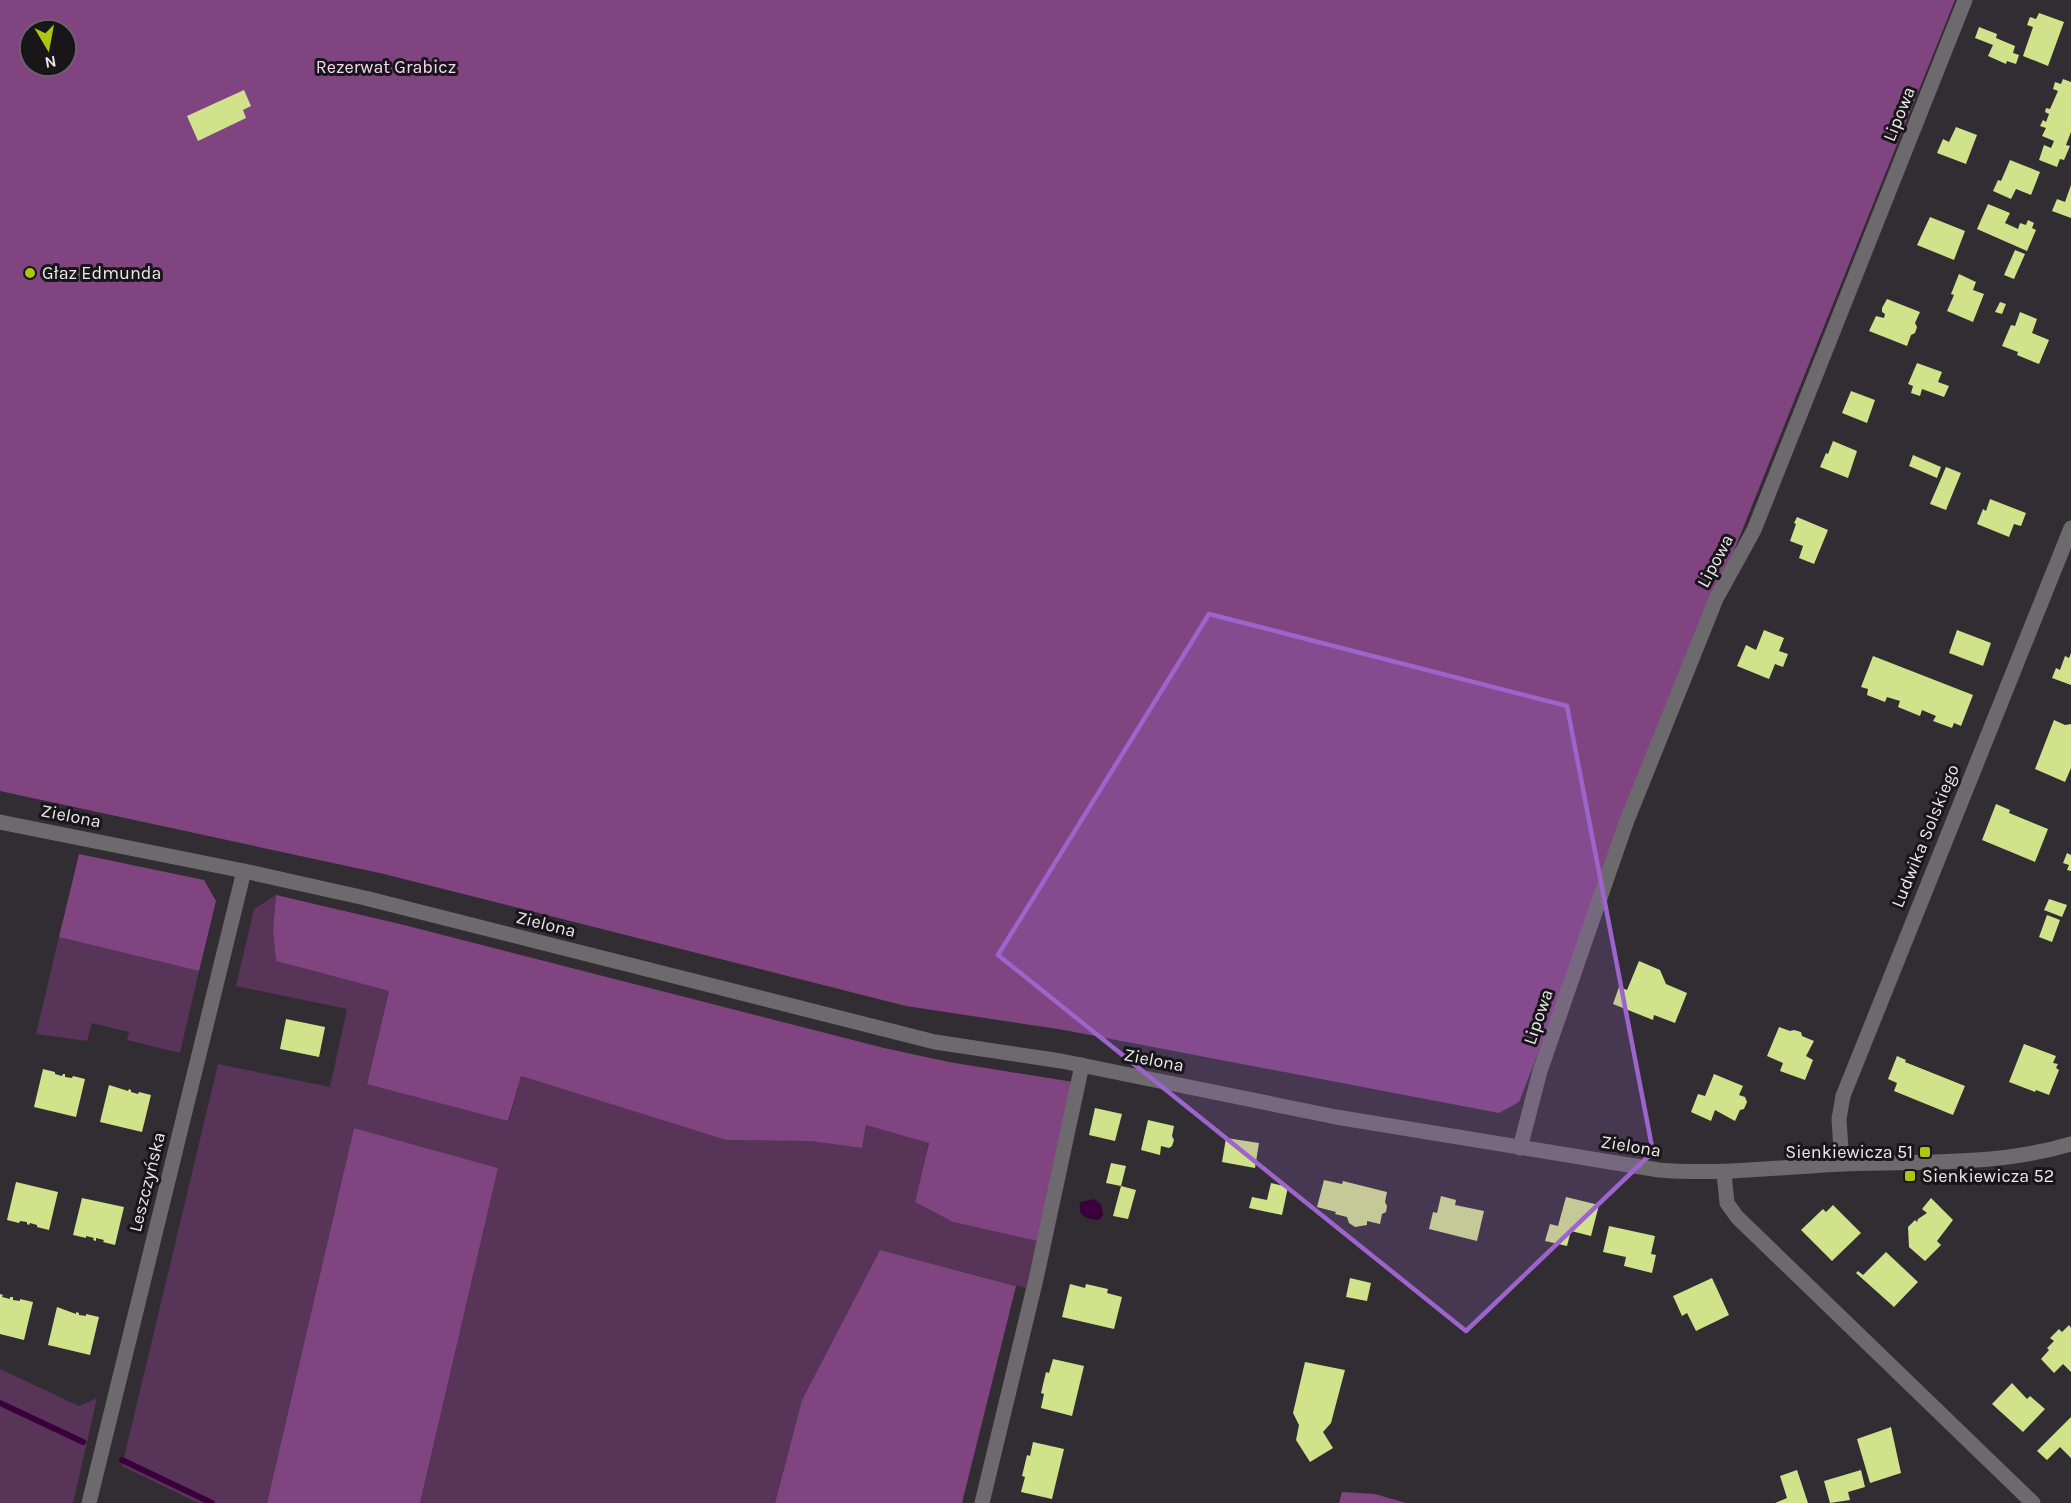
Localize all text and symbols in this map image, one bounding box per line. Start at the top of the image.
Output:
north arrow [18,18,78,78]
text: N [43,52,58,73]
park label: Rezerwat Grabicz [316,56,456,78]
street label: Lipowa [1878,83,1920,145]
place label: Głaz Edmunda [42,262,161,284]
marker: Głaz Edmunda [23,266,37,280]
street label: Lipowa [1692,531,1738,591]
street label: Ludwika Solskiego [1886,761,1964,911]
street label: Zielona [39,799,103,833]
street label: Zielona [514,906,578,942]
street label: Lipowa [1518,986,1558,1048]
street label: Zielona [1122,1043,1186,1077]
street label: Leszczyńska [124,1130,170,1234]
street label: Zielona [1599,1130,1663,1162]
place label: Sienkiewicza 51 [1785,1141,1913,1163]
marker: Sienkiewicza 51 [1918,1145,1932,1159]
place label: Sienkiewicza 52 [1922,1165,2054,1187]
marker: Sienkiewicza 52 [1903,1169,1917,1183]

